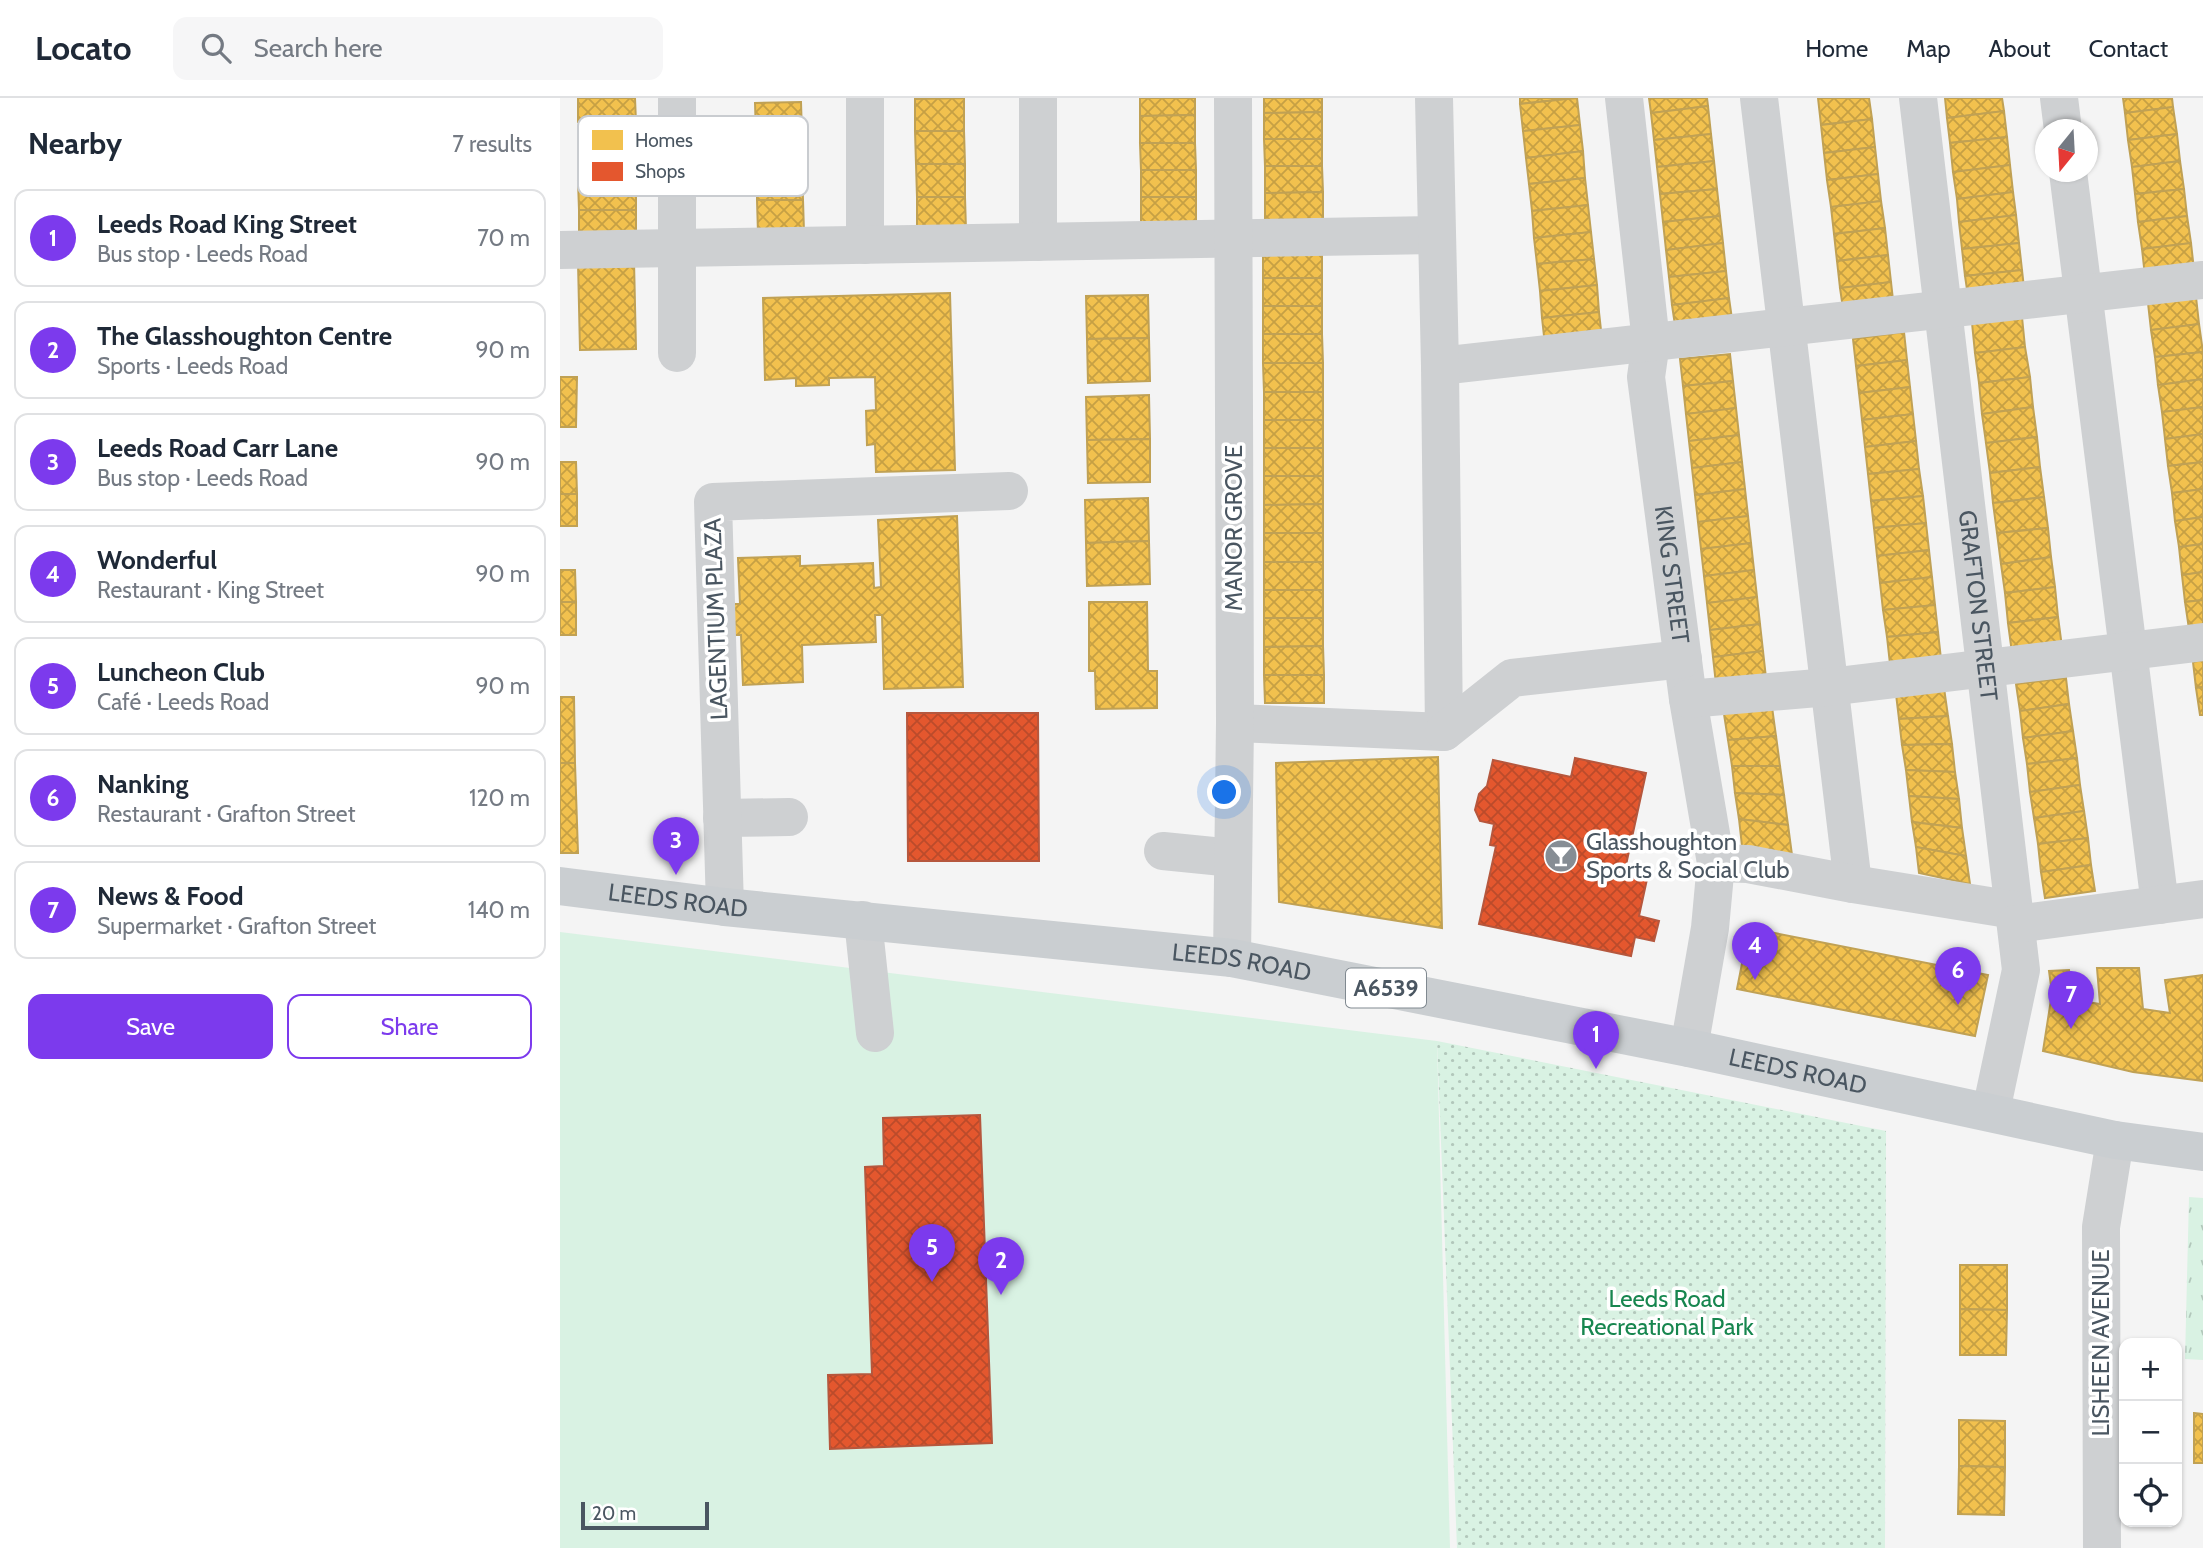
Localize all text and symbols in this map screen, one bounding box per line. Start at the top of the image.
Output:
search box [173,17,663,80]
text: Locato [35,28,131,68]
icon: search [197,29,235,67]
text: Search here [253,32,383,64]
text: Home [1805,34,1868,63]
text: Map [1906,34,1951,63]
text: About [1989,34,2051,63]
text: Contact [2089,34,2168,63]
legend [578,116,808,196]
north arrow [2035,119,2098,182]
text: Nearby [28,125,122,162]
text: Homes [635,129,693,152]
text: 7 results [452,130,532,158]
text: Shops [635,160,685,183]
text: Leeds Road King Street [97,208,357,240]
text: 1 [49,224,57,252]
text: 70 m [477,224,530,252]
text: Bus stop · Leeds Road [97,240,308,268]
text: The Glasshoughton Centre [97,320,392,352]
text: 2 [47,336,59,364]
text: 90 m [476,336,530,364]
text: Sports · Leeds Road [97,352,288,380]
text: Leeds Road Carr Lane [97,432,338,464]
street label: MANOR GROVE [1219,445,1248,611]
text: 3 [47,448,59,476]
text: 90 m [476,448,530,476]
text: Bus stop · Leeds Road [97,464,308,492]
street label: KING STREET [1649,504,1696,645]
street label: GRAFTON STREET [1953,508,2004,703]
street label: LAGENTIUM PLAZA [697,517,734,721]
text: Wonderful [97,544,217,576]
text: 4 [46,560,60,588]
text: 90 m [476,560,530,588]
text: Restaurant · King Street [97,576,324,604]
text: Luncheon Club [97,656,265,688]
text: 5 [47,672,59,700]
text: 90 m [476,672,530,700]
text: Café · Leeds Road [97,688,269,716]
text: Nanking [97,768,189,800]
your location [1207,775,1241,809]
text: 6 [47,784,59,812]
text: 120 m [469,784,530,812]
text: Restaurant · Grafton Street [97,800,355,828]
pin: 3 [653,817,699,875]
place label: Glasshoughton Sports & Social Club [1586,827,1790,884]
bar icon: Glasshoughton Sports & Social Club [1542,837,1580,875]
street label: LEEDS ROAD [607,877,749,923]
text: News & Food [97,880,244,912]
text: 7 [47,896,59,924]
text: 140 m [468,896,530,924]
text: Supermarket · Grafton Street [97,912,376,940]
pin: 4 [1732,922,1778,980]
street label: LEEDS ROAD [1171,937,1314,987]
pin: 6 [1935,947,1981,1005]
road number: A6539 [1346,968,1426,1007]
pin: 7 [2048,971,2094,1029]
button: Save [28,994,273,1059]
button: Share [287,994,532,1059]
pin: 1 [1573,1011,1619,1069]
street label: LEEDS ROAD [1726,1042,1870,1100]
pin: 5 [909,1224,955,1282]
pin: 2 [978,1237,1024,1295]
street label: LISHEEN AVENUE [2086,1249,2115,1437]
park label: Leeds Road Recreational Park [1580,1284,1754,1341]
map controls [2119,1338,2182,1527]
button: + [2119,1338,2182,1401]
button: − [2119,1401,2182,1464]
button: locate [2119,1464,2182,1527]
scale bar [581,1499,709,1531]
text: 20 m [592,1502,636,1525]

